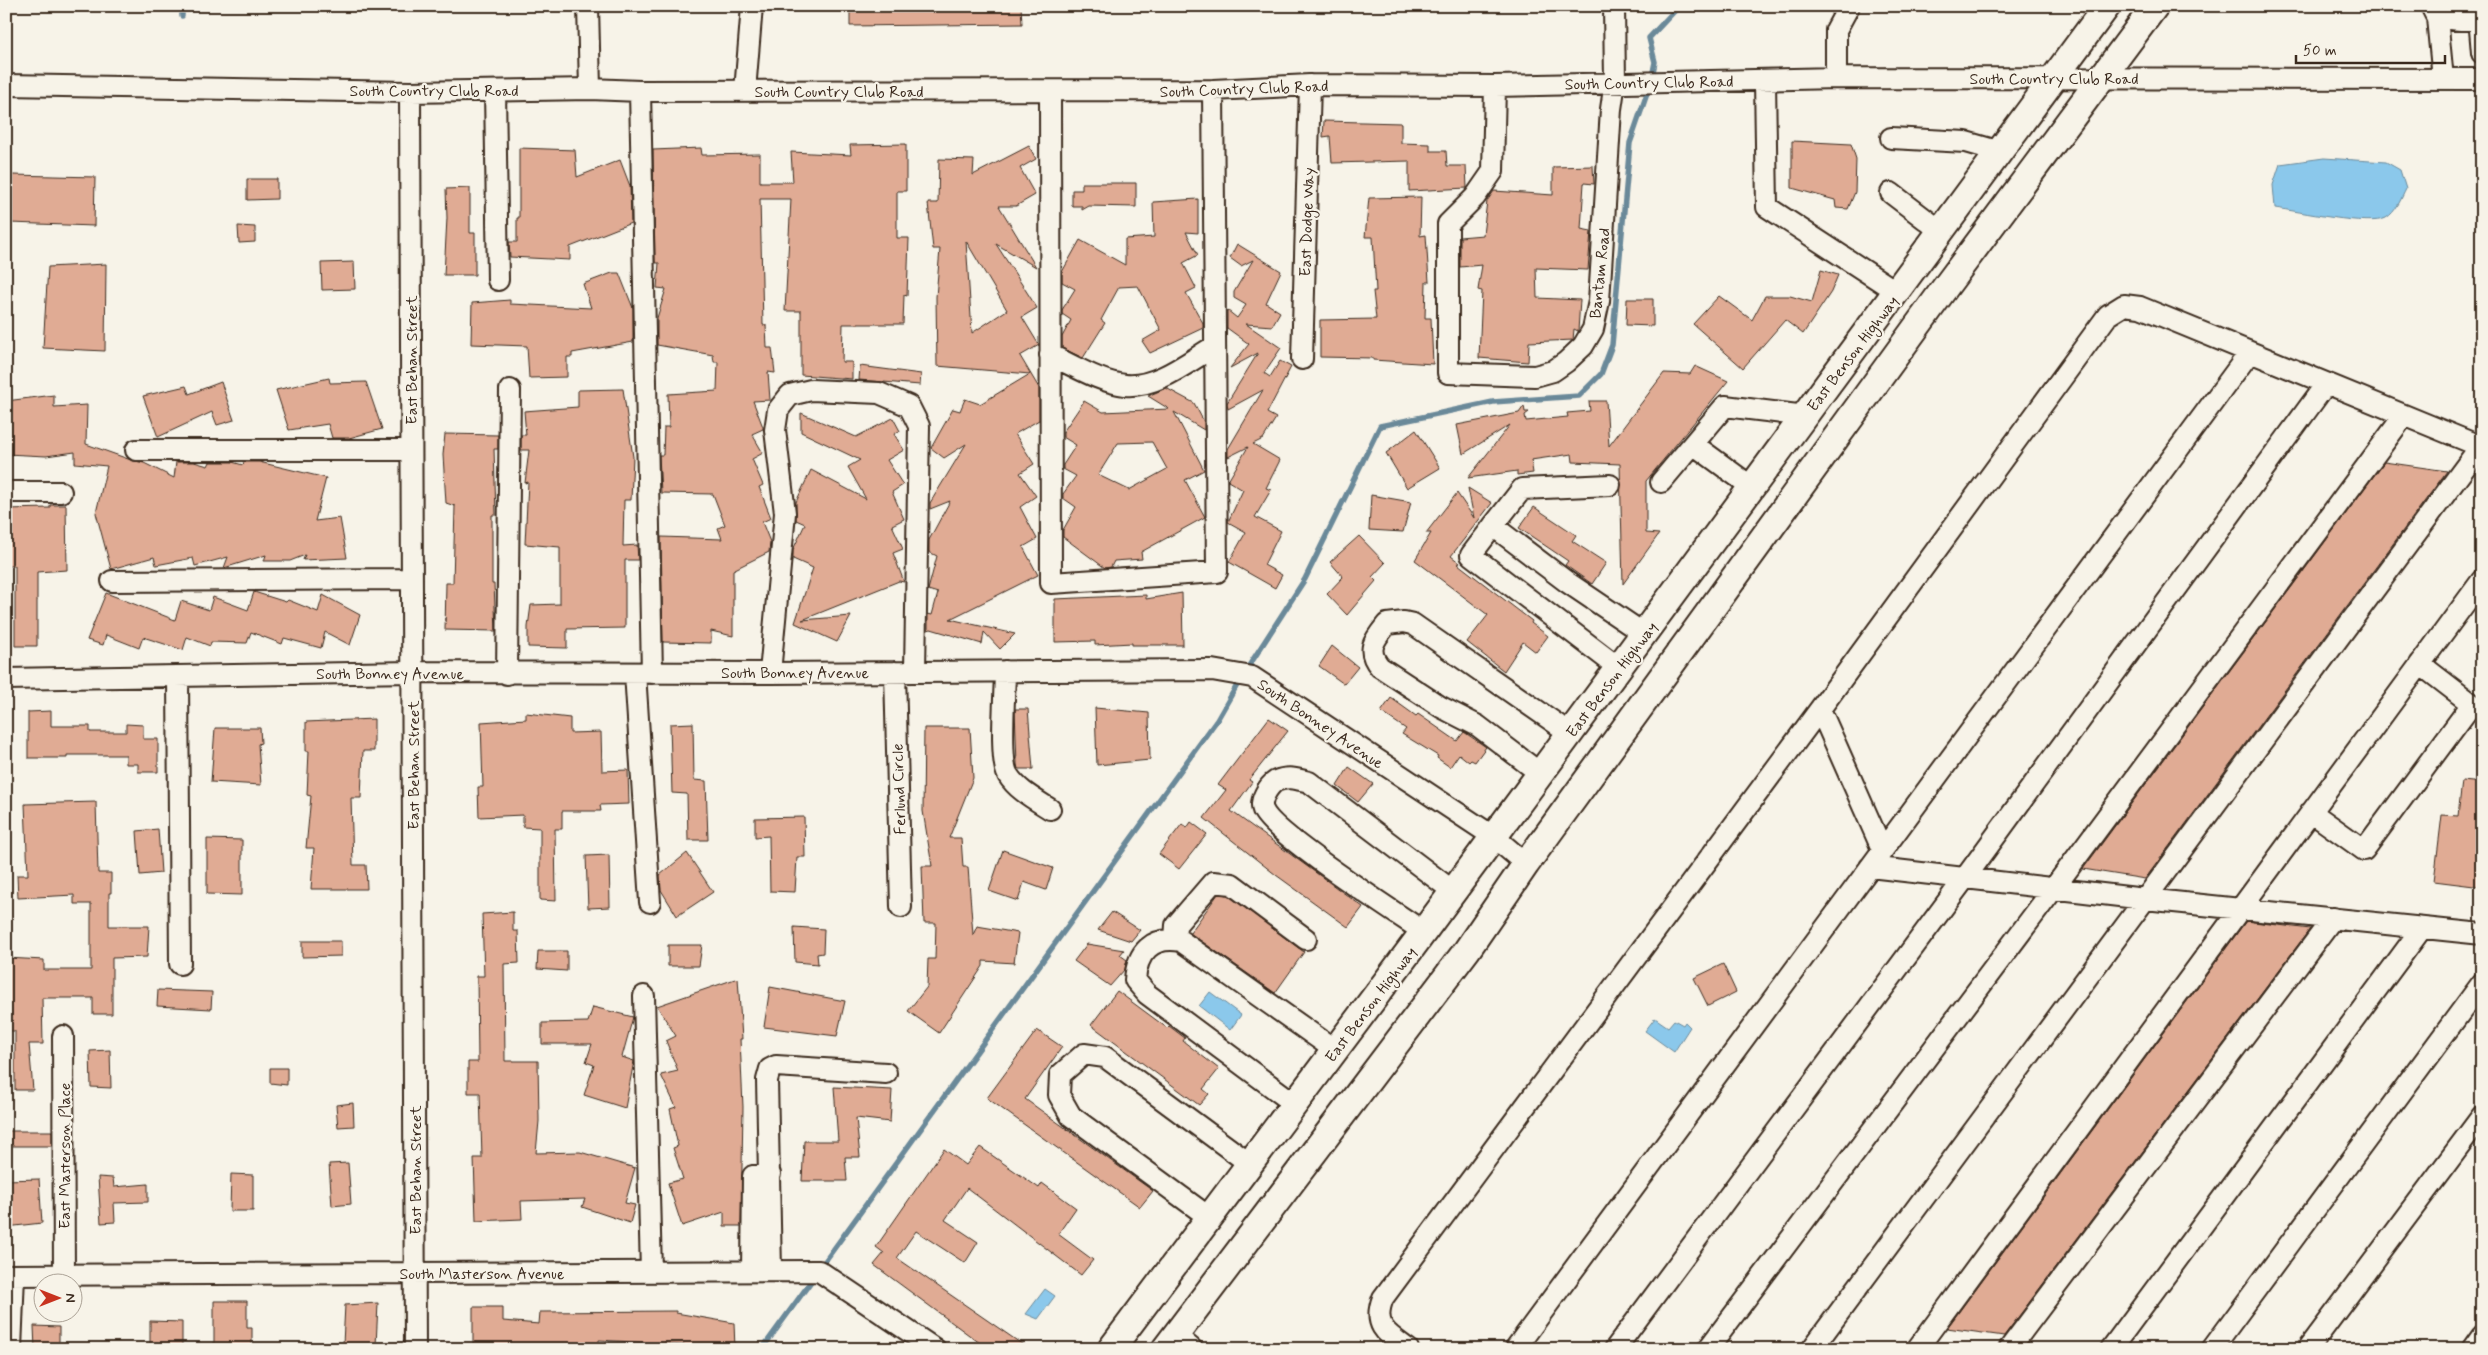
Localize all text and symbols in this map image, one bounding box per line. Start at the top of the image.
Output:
scale bar [2296,32,2444,64]
text: 50 m [2303,41,2337,61]
street label: South Country Club Road [1970,69,2138,90]
street label: South Country Club Road [1564,72,1734,95]
street label: South Country Club Road [1159,76,1329,103]
street label: South Country Club Road [350,81,518,102]
street label: South Country Club Road [755,82,923,103]
street label: East Dodge Way [1295,167,1321,277]
street label: Bantam Road [1585,227,1616,320]
street label: East Benson Highway [1803,292,1904,417]
street label: East Behan Street [402,295,423,425]
street label: East Benson Highway [1562,618,1663,743]
street label: South Bonney Avenue [721,663,869,684]
street label: South Bonney Avenue [316,664,464,685]
street label: South Bonney Avenue [1253,674,1388,775]
street label: East Behan Street [404,700,425,830]
street label: Ferlund Circle [887,743,912,835]
street label: East Benson Highway [1321,943,1422,1068]
street label: East Masterson Place [55,1083,76,1229]
street label: East Behan Street [406,1105,427,1235]
street label: South Masterson Avenue [400,1264,565,1285]
north arrow [32,1272,82,1322]
text: N [61,1293,79,1303]

